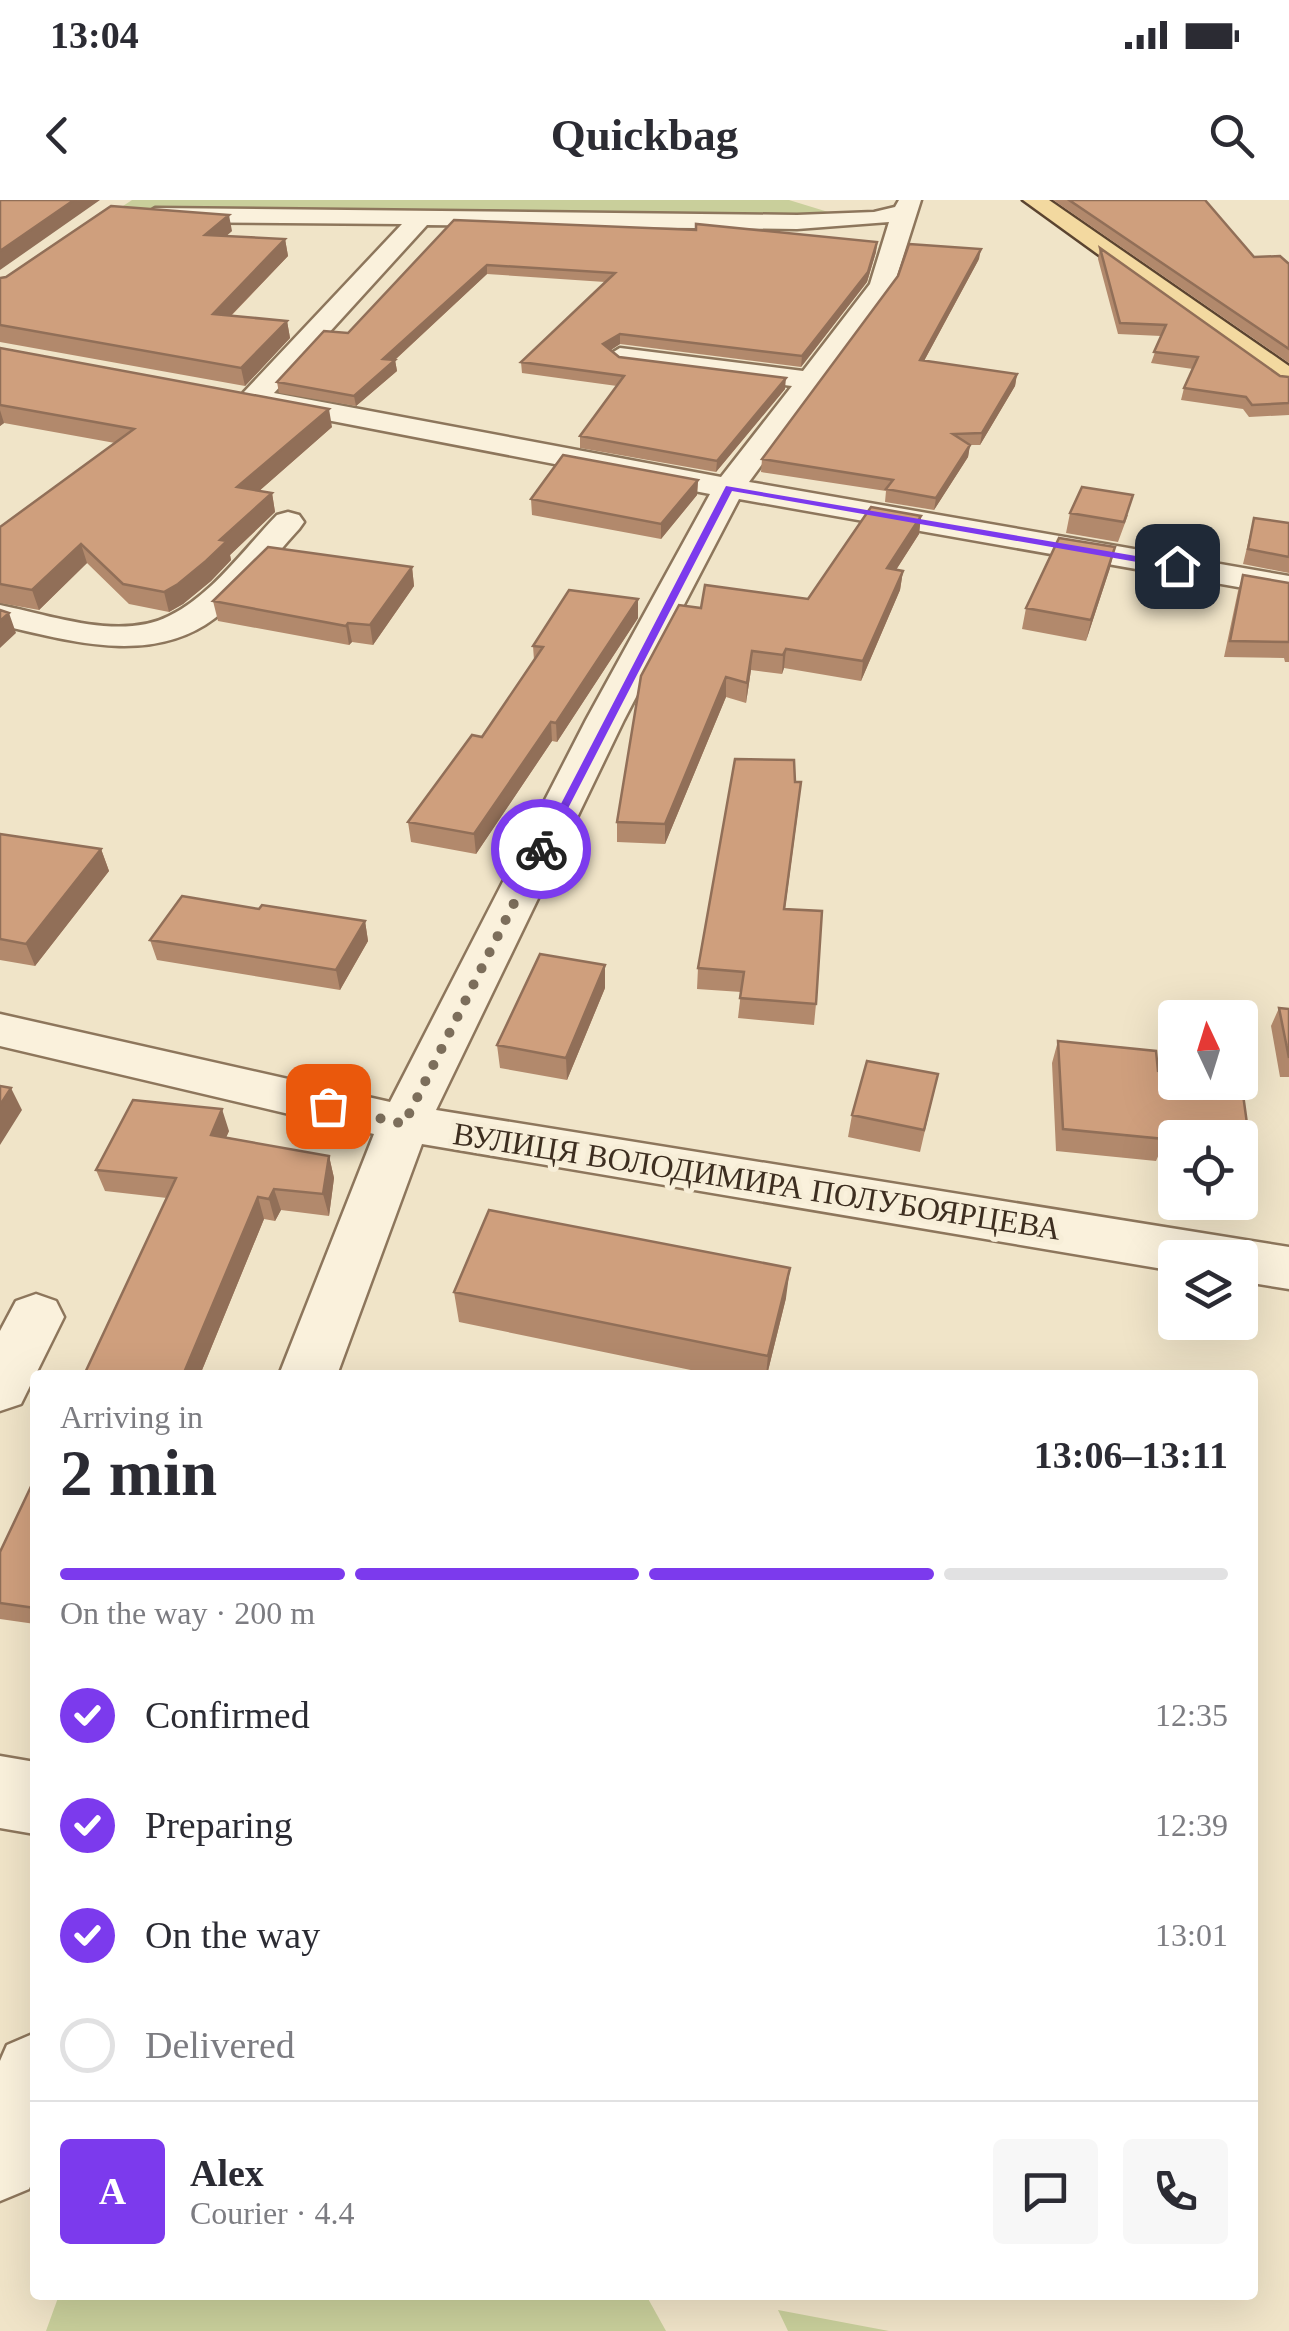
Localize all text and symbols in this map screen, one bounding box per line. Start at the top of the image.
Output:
text: 13:04 [50,14,139,56]
icon: back [30,108,85,163]
icon: search [1204,108,1259,163]
text: Quickbag [551,110,738,160]
pin [1135,524,1220,609]
icon: home [1150,539,1205,594]
courier [491,799,591,899]
icon: bike [514,822,569,877]
north arrow [1158,1000,1258,1100]
map controls [1158,1000,1258,1340]
pin [286,1064,371,1149]
icon: bag [301,1079,356,1134]
street label: ВУЛИЦЯ ВОЛОДИМИРА ПОЛУБОЯРЦЕВА [451,1115,1063,1247]
button: locate [1158,1120,1258,1220]
button: layers [1158,1240,1258,1340]
text: Arriving in [60,1399,203,1435]
text: 13:06–13:11 [1034,1434,1228,1476]
text: 2 min [60,1437,217,1509]
text: On the way · 200 m [60,1595,315,1631]
icon: check [60,1688,115,1743]
text: Confirmed [145,1694,310,1736]
text: 12:35 [1155,1697,1228,1733]
icon: check [60,1798,115,1853]
text: Preparing [145,1804,293,1846]
text: 12:39 [1155,1807,1228,1843]
icon: check [60,1908,115,1963]
text: On the way [145,1914,320,1956]
text: 13:01 [1155,1917,1228,1953]
text: Delivered [145,2024,295,2066]
button: chat [993,2139,1098,2244]
button: phone [1123,2139,1228,2244]
text: Alex [190,2152,264,2194]
text: A [99,2170,126,2212]
text: Courier · 4.4 [190,2195,354,2231]

